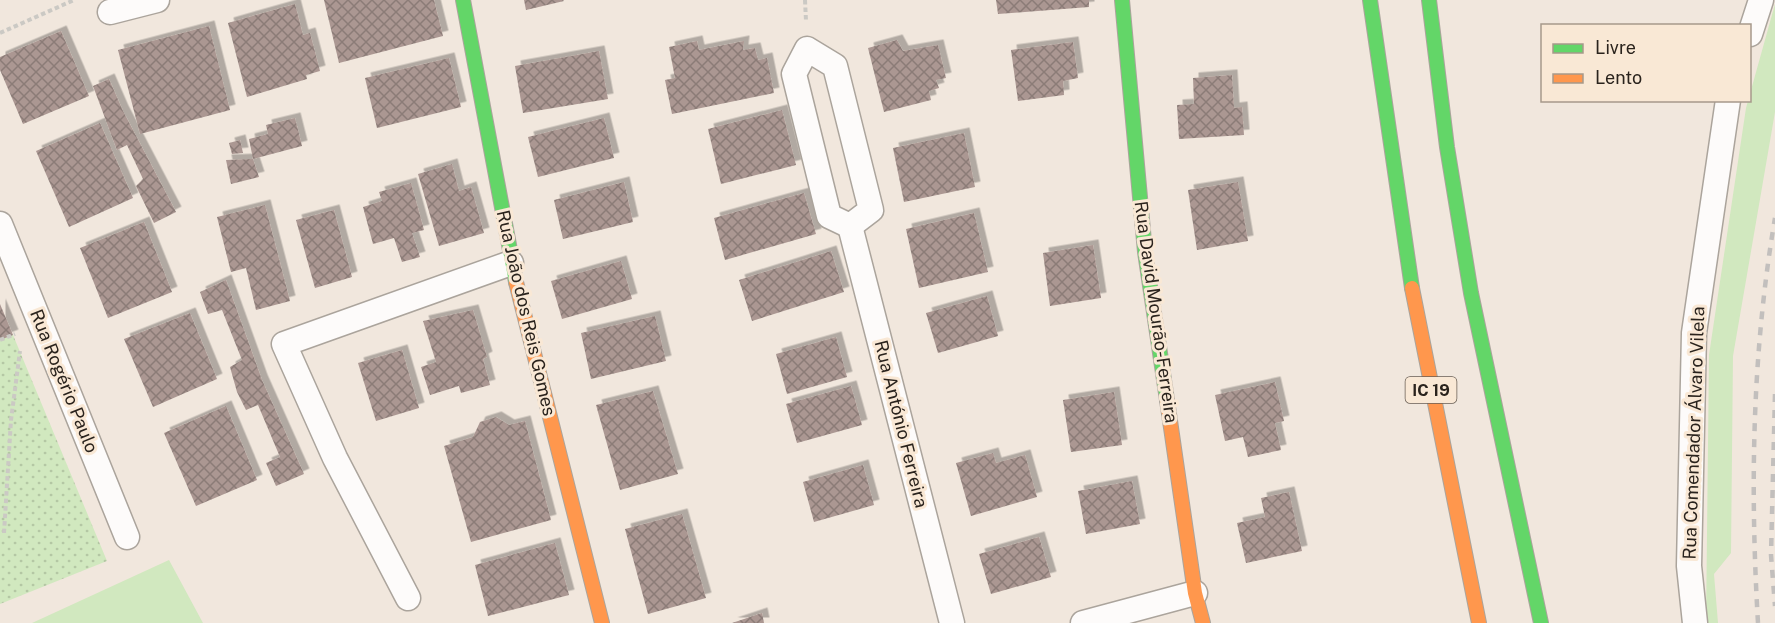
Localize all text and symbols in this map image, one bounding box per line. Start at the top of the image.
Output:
legend [1541,24,1751,102]
text: Livre [1595,37,1636,58]
text: Lento [1595,67,1642,88]
street label: Rua David Mourão-Ferreira [1131,200,1182,424]
street label: Rua João dos Reis Gomes [493,208,560,418]
street label: Rua Rogério Paulo [26,306,103,456]
street label: Rua Comendador Álvaro Vilela [1678,306,1708,560]
street label: Rua António Ferreira [871,338,932,510]
road number: IC 19 [1406,377,1456,403]

